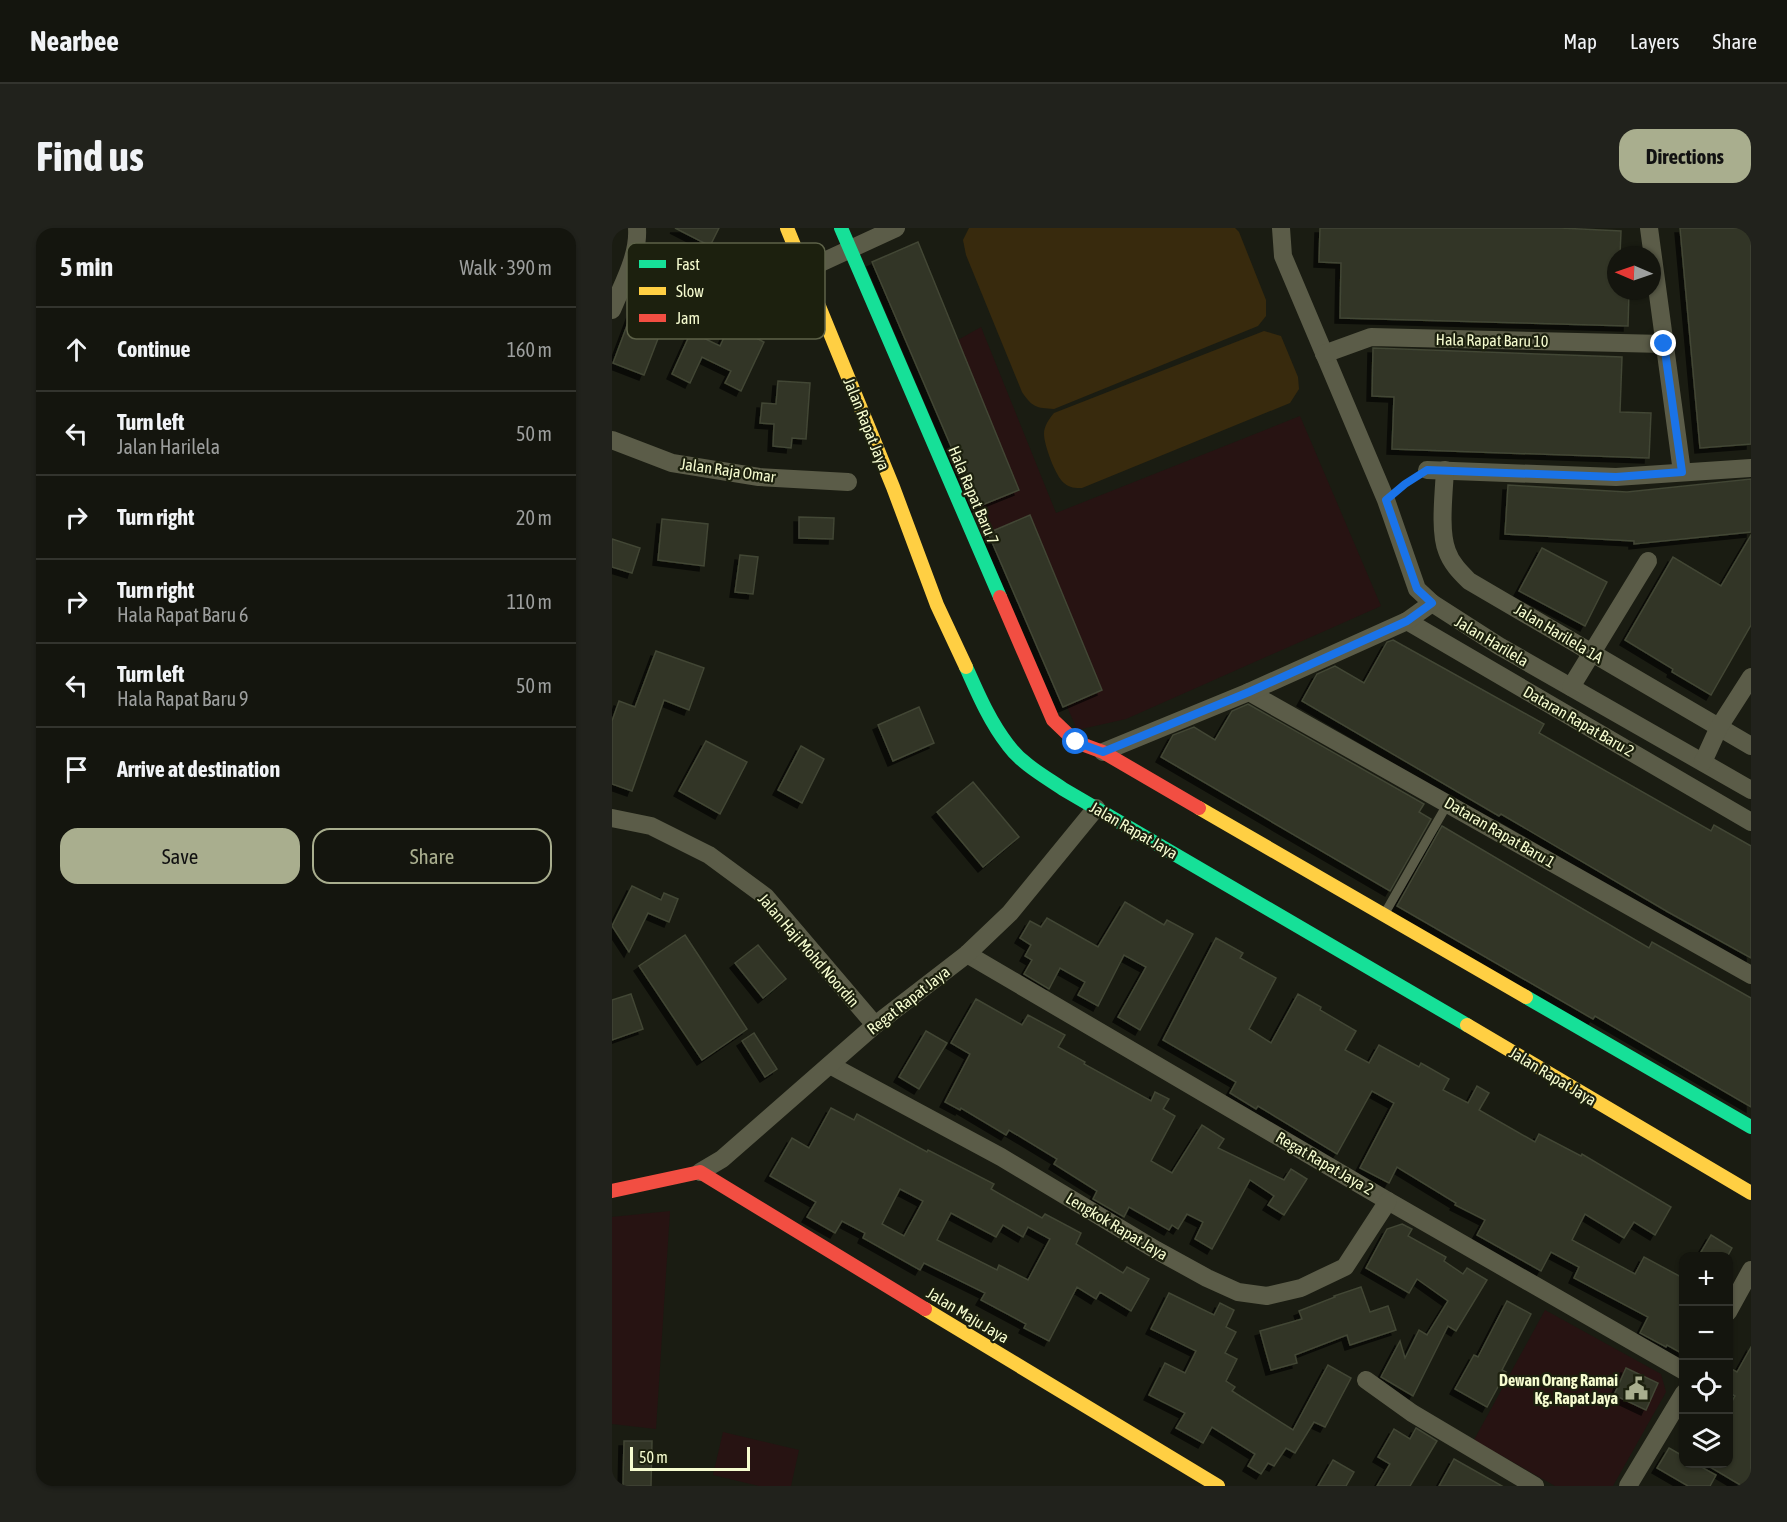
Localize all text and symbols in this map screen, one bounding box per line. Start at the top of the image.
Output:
text: Nearbee [30,25,119,57]
text: Map [1563,29,1597,53]
text: Layers [1630,29,1680,53]
text: Share [1713,29,1757,53]
button: Directions [1619,129,1751,183]
text: Find us [36,132,144,180]
legend [627,243,825,339]
north arrow [1607,246,1661,300]
text: 5 min [60,252,113,282]
text: Fast [676,255,700,273]
text: Walk · 390 m [460,256,552,279]
text: Slow [676,282,704,300]
text: Jam [676,309,700,327]
street label: Hala Rapat Baru 10 [1436,330,1548,351]
route end [1650,330,1676,356]
icon: ahead [60,333,93,366]
text: Continue [117,336,191,362]
text: 160 m [507,338,552,361]
street label: Jalan Rapat Jaya [839,375,894,473]
text: Turn left [117,409,184,435]
icon: left [60,417,93,450]
text: 50 m [516,422,552,445]
text: Jalan Harilela [117,435,220,458]
street label: Hala Rapat Baru 7 [944,443,1003,547]
street label: Jalan Raja Omar [679,454,777,487]
icon: right [60,501,93,534]
text: Turn right [117,504,194,530]
text: 20 m [516,506,552,529]
text: Turn right [117,577,194,603]
icon: right [60,585,93,618]
text: 110 m [507,590,552,613]
street label: Jalan Harilela 1A [1512,600,1607,667]
text: Hala Rapat Baru 6 [117,603,248,626]
street label: Jalan Harilela [1452,612,1532,670]
text: Turn left [117,661,184,687]
icon: left [60,669,93,702]
text: 50 m [516,674,552,697]
street label: Dataran Rapat Baru 2 [1520,682,1637,761]
text: Hala Rapat Baru 9 [117,687,248,710]
route start [1062,728,1088,754]
icon: arrive [60,753,93,786]
text: Arrive at destination [117,756,280,782]
street label: Dataran Rapat Baru 1 [1441,793,1558,872]
street label: Jalan Rapat Jaya [1087,798,1181,863]
button: Save [60,828,300,884]
button: Share [312,828,552,884]
street label: Jalan Haji Mohd Noordin [754,890,863,1011]
street label: Regat Rapat Jaya [863,962,953,1039]
street label: Jalan Rapat Jaya [1506,1043,1600,1110]
street label: Regat Rapat Jaya 2 [1273,1128,1377,1199]
street label: Lengkok Rapat Jaya [1062,1189,1171,1264]
map controls [1679,1252,1733,1468]
button: + [1679,1252,1733,1306]
street label: Jalan Maju Jaya [923,1283,1012,1347]
button: − [1679,1306,1733,1360]
button: locate [1679,1360,1733,1414]
place label: Dewan Orang Ramai Kg. Rapat Jaya [1499,1371,1618,1407]
public building icon: Dewan Orang Ramai Kg. Rapat Jaya [1623,1376,1649,1402]
button: layers [1679,1414,1733,1468]
scale bar [630,1444,750,1472]
text: 50 m [639,1448,668,1466]

